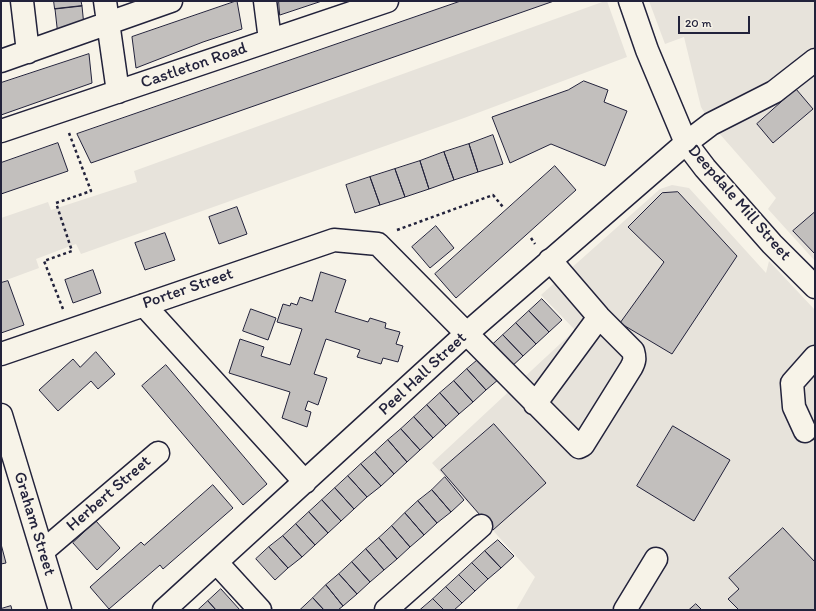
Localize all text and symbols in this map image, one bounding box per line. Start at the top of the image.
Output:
scale bar [680,8,752,34]
text: 20 m [685,16,712,30]
street label: Castleton Road [138,38,250,94]
street label: Deepdale Mill Street [683,141,795,265]
street label: Porter Street [140,264,236,314]
street label: Peel Hall Street [375,328,471,420]
street label: Herbert Street [63,452,155,536]
street label: Graham Street [9,470,59,578]

